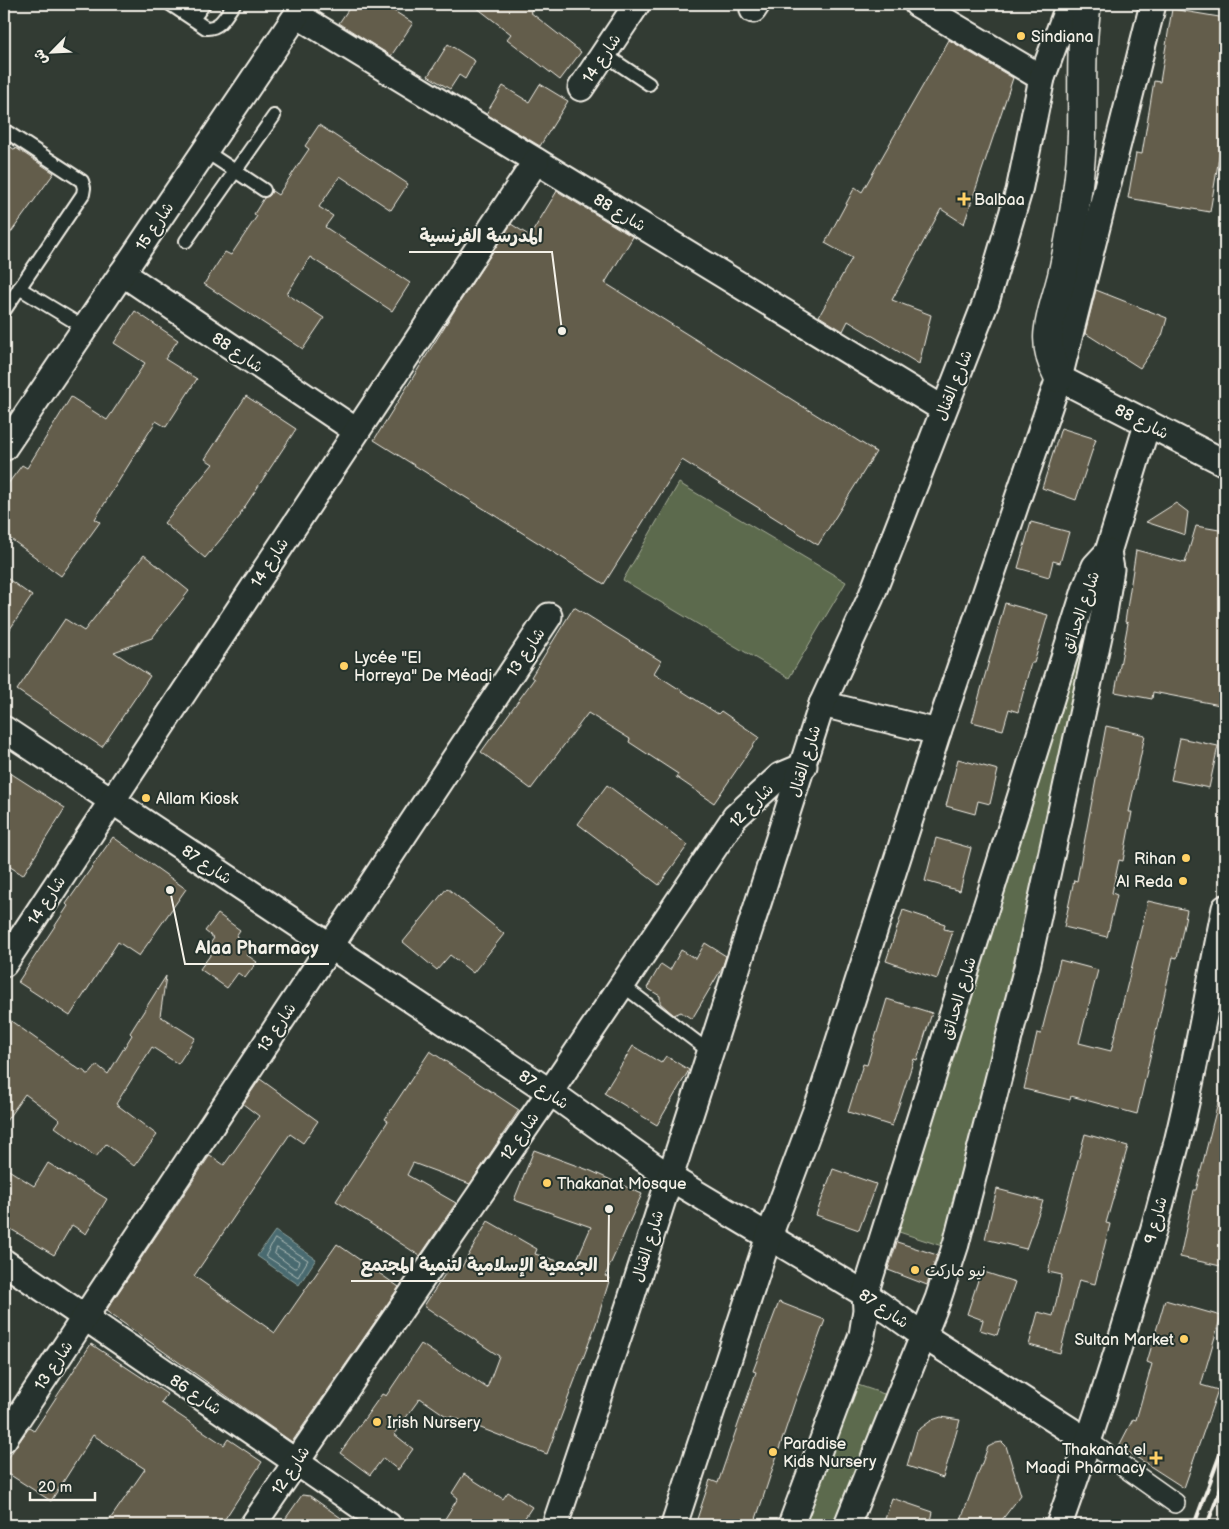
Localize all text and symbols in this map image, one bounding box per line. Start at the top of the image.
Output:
north arrow [28,28,78,78]
place label: Sindiana [1031,28,1094,47]
marker: Sindiana [1015,30,1027,42]
street label: شارع 14 [579,31,626,87]
text: ش [30,47,51,68]
street label: شارع 88 [589,190,649,237]
place label: Balbaa [974,191,1025,210]
marker: Balbaa [958,193,970,205]
street label: شارع 15 [132,199,179,255]
callout: المدرسة الفرنسية [409,219,552,252]
text: المدرسة الفرنسية [419,226,543,247]
street label: شارع 88 [207,329,266,378]
street label: شارع القنال [932,348,978,424]
street label: شارع 88 [1111,401,1171,445]
street label: شارع 14 [247,535,294,592]
street label: شارع الحدائق [1059,569,1105,656]
street label: شارع 13 [503,625,550,682]
place label: Lycée "El Horreya" De Méadi [354,649,492,686]
marker: Lycée "El Horreya" De Méadi [338,660,350,672]
street label: شارع القنال [786,723,826,800]
street label: شارع 12 [726,780,779,833]
place label: Allam Kiosk [156,790,238,809]
marker: Allam Kiosk [140,792,152,804]
street label: شارع 87 [177,842,235,890]
place label: Rihan [1134,850,1176,869]
marker: Rihan [1180,852,1192,864]
street label: شارع 14 [24,873,71,930]
place label: Al Reda [1116,873,1173,892]
marker: Al Reda [1177,875,1189,887]
callout: Alaa Pharmacy [185,931,329,964]
text: Alaa Pharmacy [194,938,319,959]
street label: شارع الحدائق [938,955,982,1042]
street label: شارع 13 [254,1000,301,1057]
street label: شارع 87 [514,1067,572,1115]
street label: شارع 12 [497,1109,544,1165]
place label: Thakanat Mosque [557,1175,687,1194]
marker: Thakanat Mosque [541,1177,553,1189]
street label: شارع 9 [1141,1195,1173,1246]
street label: شارع القنال [629,1208,669,1285]
callout: الجمعية الإسلامية لتنمية المجتمع [351,1248,608,1281]
text: الجمعية الإسلامية لتنمية المجتمع [360,1255,598,1278]
place label: نيو ماركت [925,1262,986,1281]
marker: نيو ماركت [909,1264,921,1276]
street label: شارع 87 [854,1286,912,1334]
place label: Sultan Market [1074,1331,1174,1350]
marker: Sultan Market [1178,1333,1190,1345]
street label: شارع 13 [31,1338,78,1395]
street label: شارع 86 [165,1371,225,1420]
place label: Irish Nursery [387,1414,481,1433]
marker: Irish Nursery [371,1416,383,1428]
place label: Paradise Kids Nursery [783,1435,877,1472]
place label: Thakanat el Maadi Pharmacy [1025,1441,1147,1478]
street label: شارع 12 [268,1443,315,1499]
marker: Paradise Kids Nursery [767,1446,779,1458]
marker: Thakanat el Maadi Pharmacy [1150,1452,1162,1464]
scale bar [30,1469,95,1501]
text: 20 m [38,1478,72,1497]

